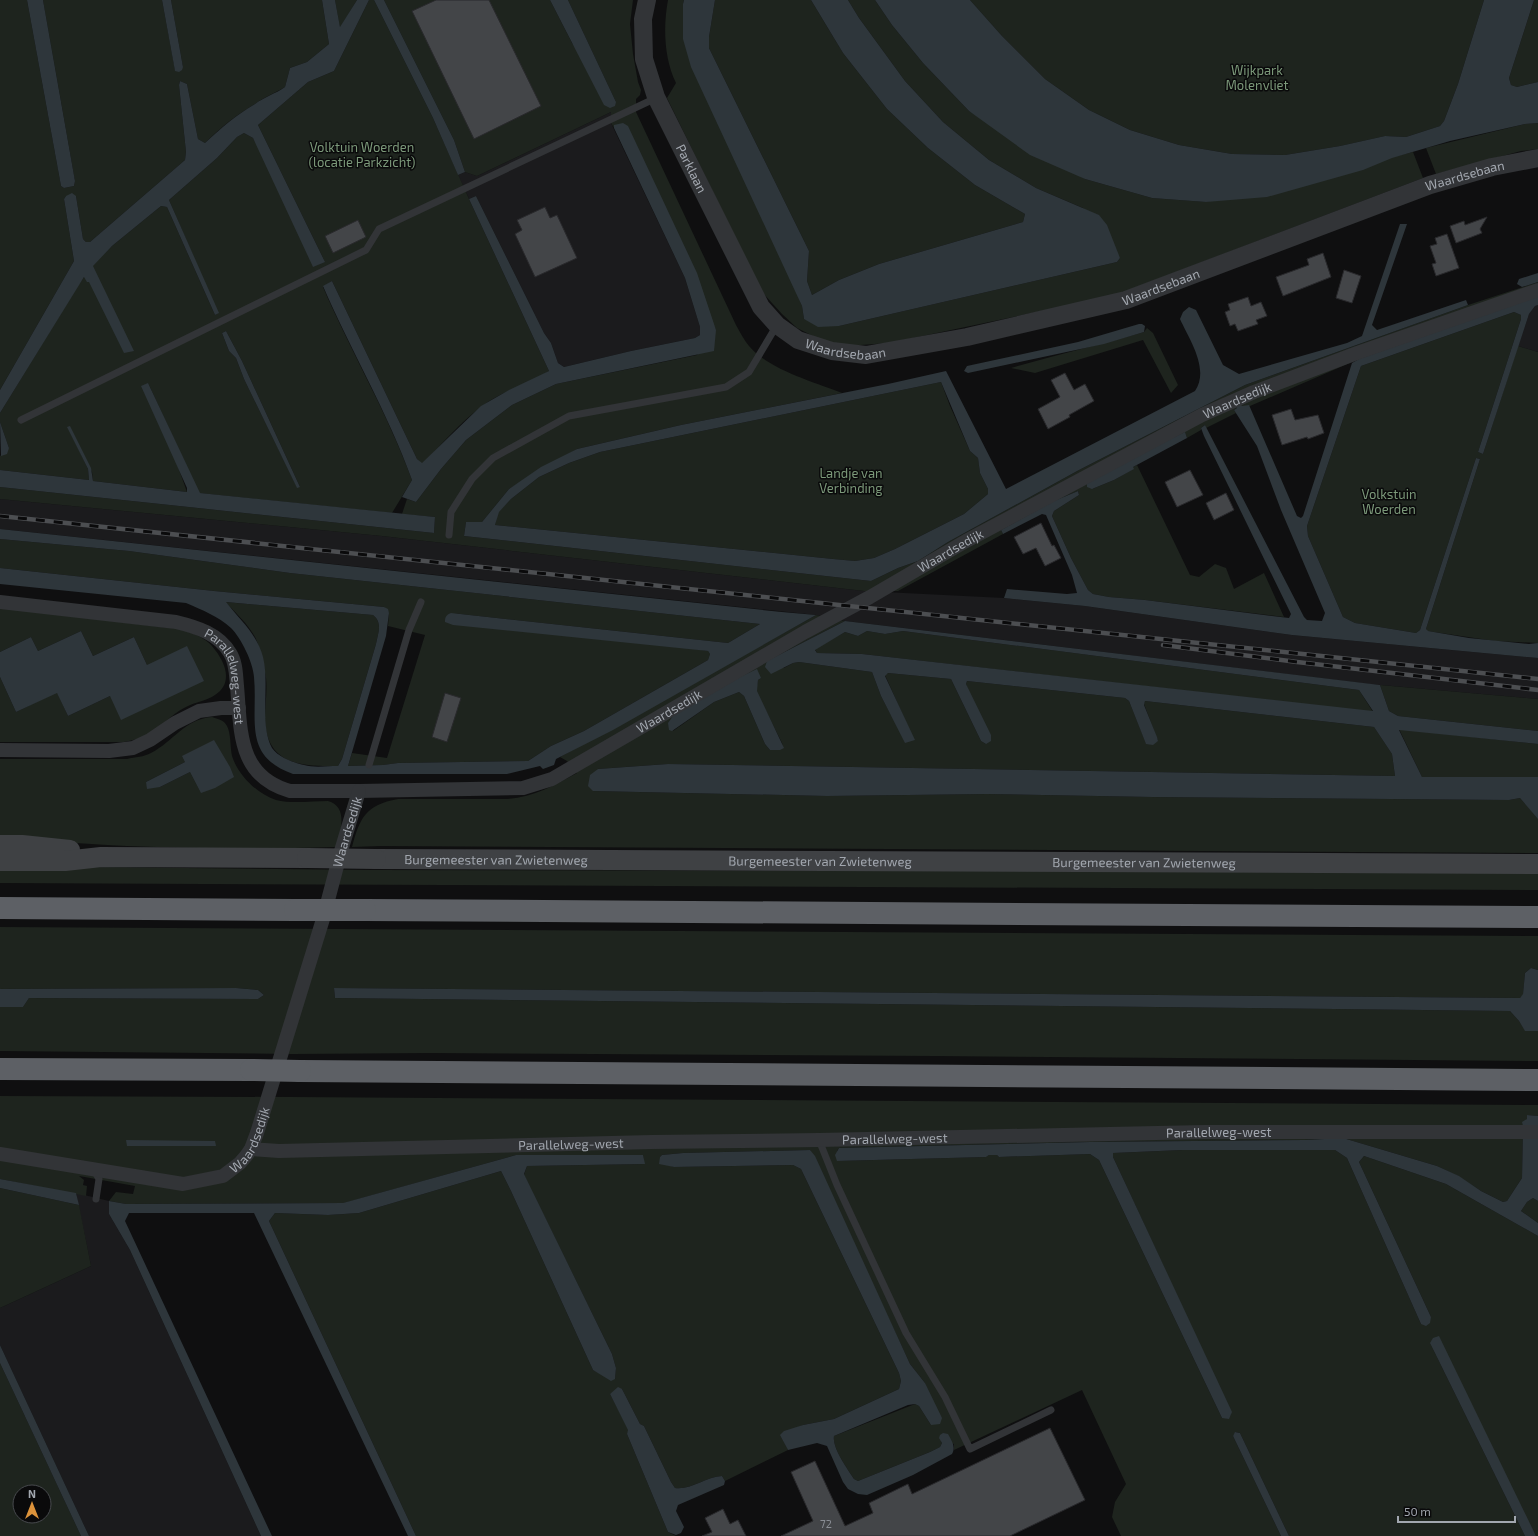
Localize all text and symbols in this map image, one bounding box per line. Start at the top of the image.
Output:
park label: Wijkpark Molenvliet [1225,62,1289,93]
park label: Volktuin Woerden (locatie Parkzicht) [309,139,415,170]
street label: Parklaan [673,141,711,195]
street label: Waardsebaan [1423,157,1506,194]
street label: Waardsebaan [1120,265,1202,309]
street label: Waardsebaan [803,335,887,363]
street label: Waardsedijk [1200,378,1274,422]
park label: Landje van Verbinding [819,465,883,496]
park label: Volkstuin Woerden [1361,486,1417,517]
street label: Waardsedijk [915,525,986,576]
street label: Parallelweg-west [202,625,248,725]
street label: Waardsedijk [633,686,705,736]
street label: Waardsedijk [329,794,365,869]
street label: Burgemeester van Zwietenweg [404,851,588,868]
street label: Burgemeester van Zwietenweg [728,853,912,869]
street label: Burgemeester van Zwietenweg [1052,854,1236,871]
street label: Waardsedijk [226,1104,273,1176]
street label: Parallelweg-west [1166,1124,1272,1141]
street label: Parallelweg-west [842,1129,948,1148]
street label: Parallelweg-west [518,1135,624,1153]
north arrow [12,1484,52,1524]
text: N [28,1487,36,1500]
scale bar [1398,1498,1515,1524]
text: 50 m [1404,1504,1431,1518]
house number: 72 [820,1517,832,1530]

